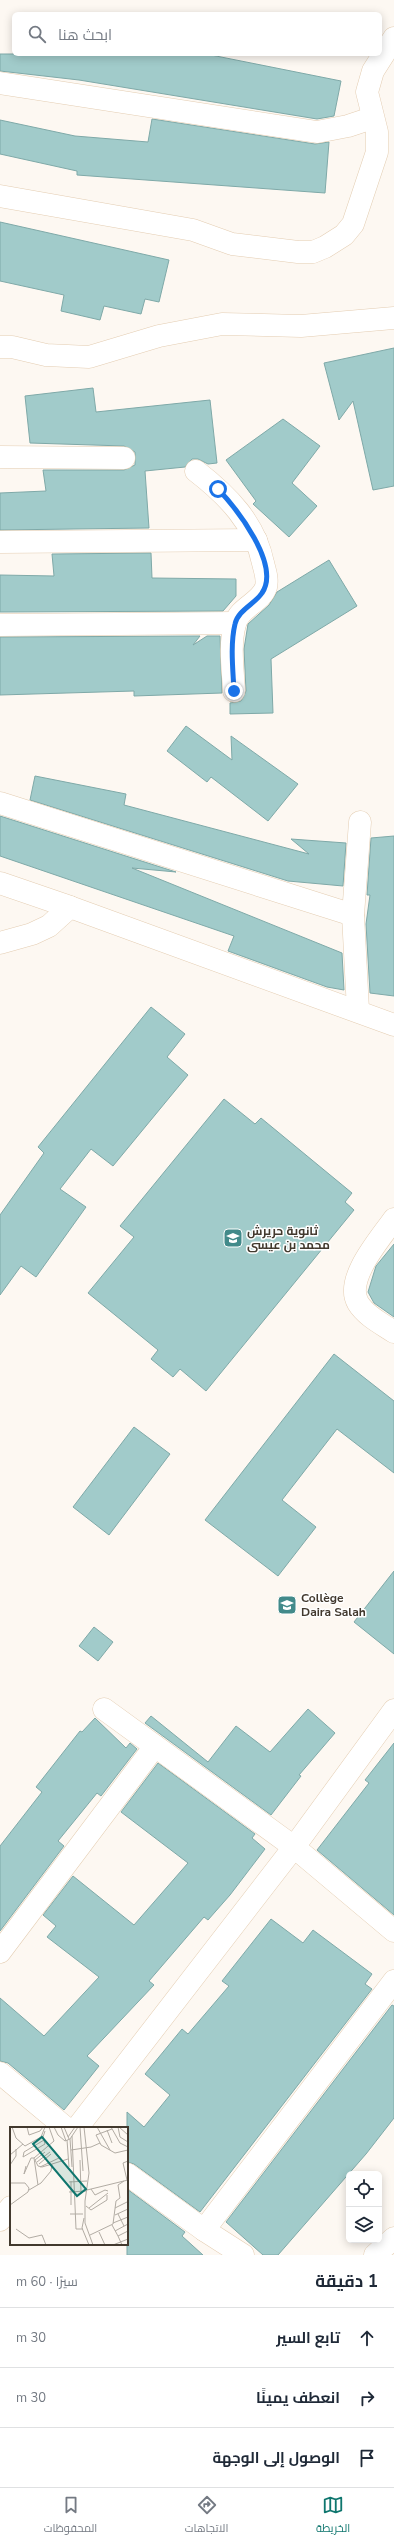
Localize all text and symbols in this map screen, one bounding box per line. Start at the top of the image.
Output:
search box [12,12,382,56]
icon: search [26,23,48,45]
text: ابحث هنا [58,25,112,45]
route start [209,480,227,498]
route end [225,682,243,700]
place label: ثانوية حريرش محمد بن عيسى [247,1223,330,1253]
school or university icon: ثانوية حريرش محمد بن عيسى [222,1227,244,1249]
place label: Collège Daira Salah [301,1590,366,1620]
school or university icon: Collège Daira Salah [276,1594,298,1616]
inset map [10,2127,128,2245]
map controls [346,2171,382,2243]
button: locate [346,2171,382,2207]
button: layers [346,2207,382,2243]
text: 1 دقيقة [315,2270,378,2293]
text: سيرًا · 60 m [16,2273,78,2291]
icon: ahead [356,2327,378,2349]
text: تابع السير [276,2328,340,2348]
text: 30 m [16,2329,46,2347]
icon: right [356,2387,378,2409]
text: انعطف يمينًا [256,2388,340,2408]
text: 30 m [16,2389,46,2407]
icon: arrive [356,2447,378,2469]
text: الوصول إلى الوجهة [212,2448,340,2468]
tab: المحفوظات [44,2494,97,2538]
tab: الاتجاهات [185,2494,228,2538]
tab: الخريطة [316,2494,350,2538]

